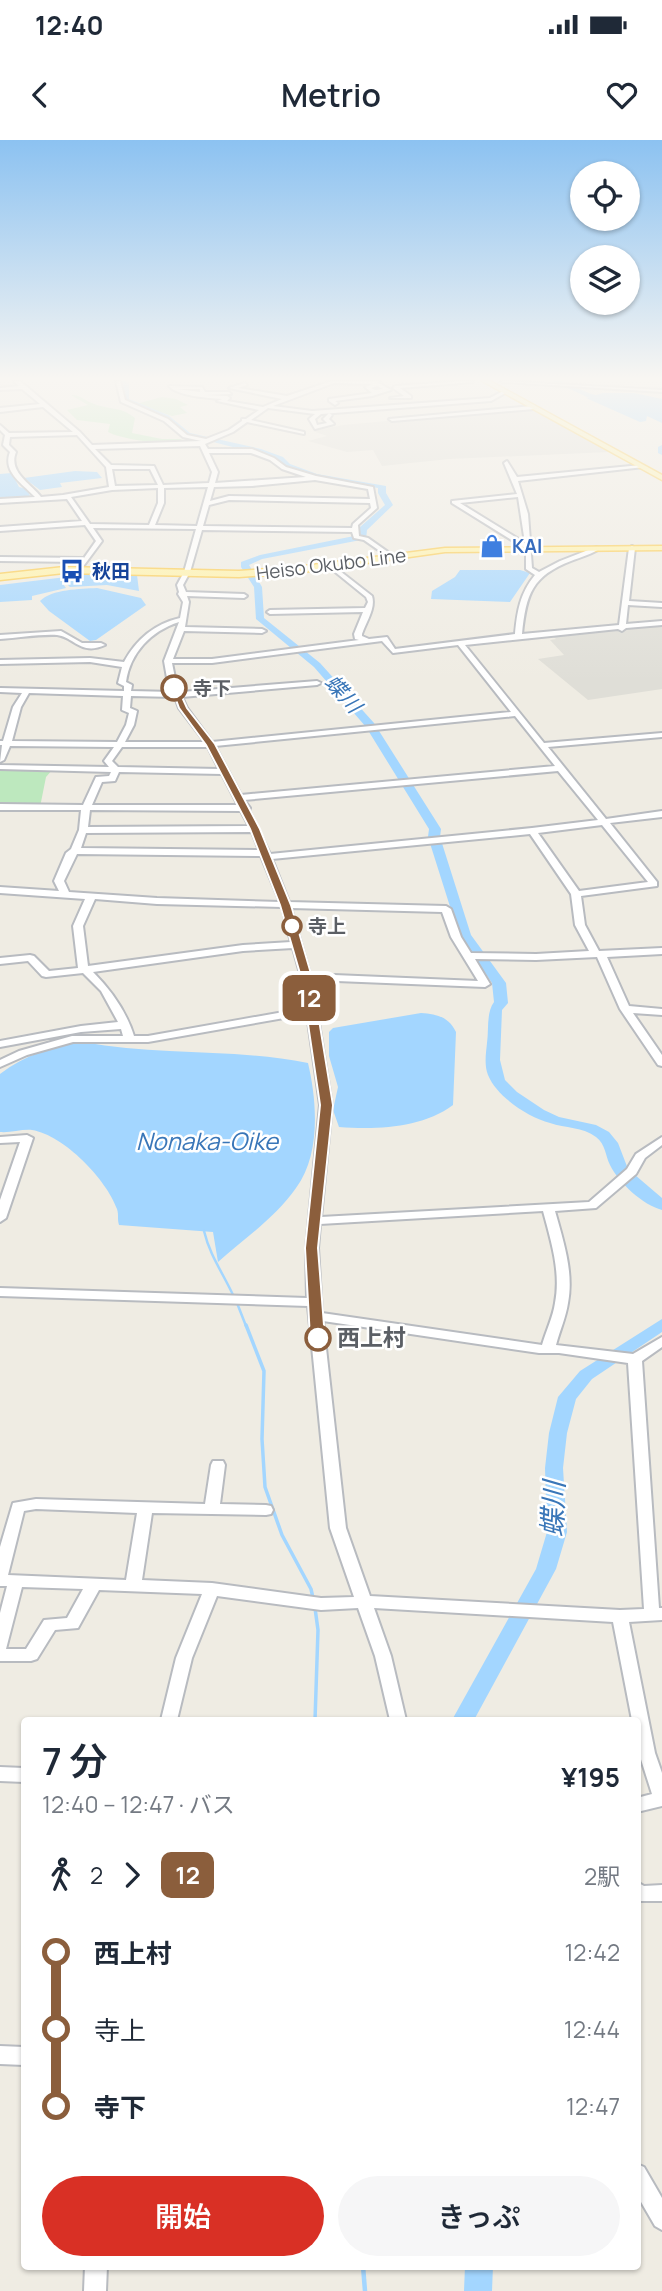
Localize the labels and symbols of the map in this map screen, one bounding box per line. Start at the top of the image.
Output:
shop icon: KAI [478,532,506,560]
place label: KAI [512,533,542,559]
street label: Heiso Okubo Line [255,542,407,586]
bus stop icon: 秋田 [58,557,86,585]
place label: 秋田 [92,558,130,584]
water label: 蝶川 [319,668,370,720]
marker: 寺下 [161,675,187,701]
place label: 寺下 [193,675,231,701]
place label: 寺上 [308,913,346,939]
marker: 寺上 [282,916,302,936]
line badge: 12 [278,975,340,1021]
water label: Nonaka-Oike [136,1124,280,1157]
place label: 西上村 [337,1321,406,1353]
marker: 西上村 [305,1325,331,1351]
water label: 蝶川 [532,1477,572,1538]

